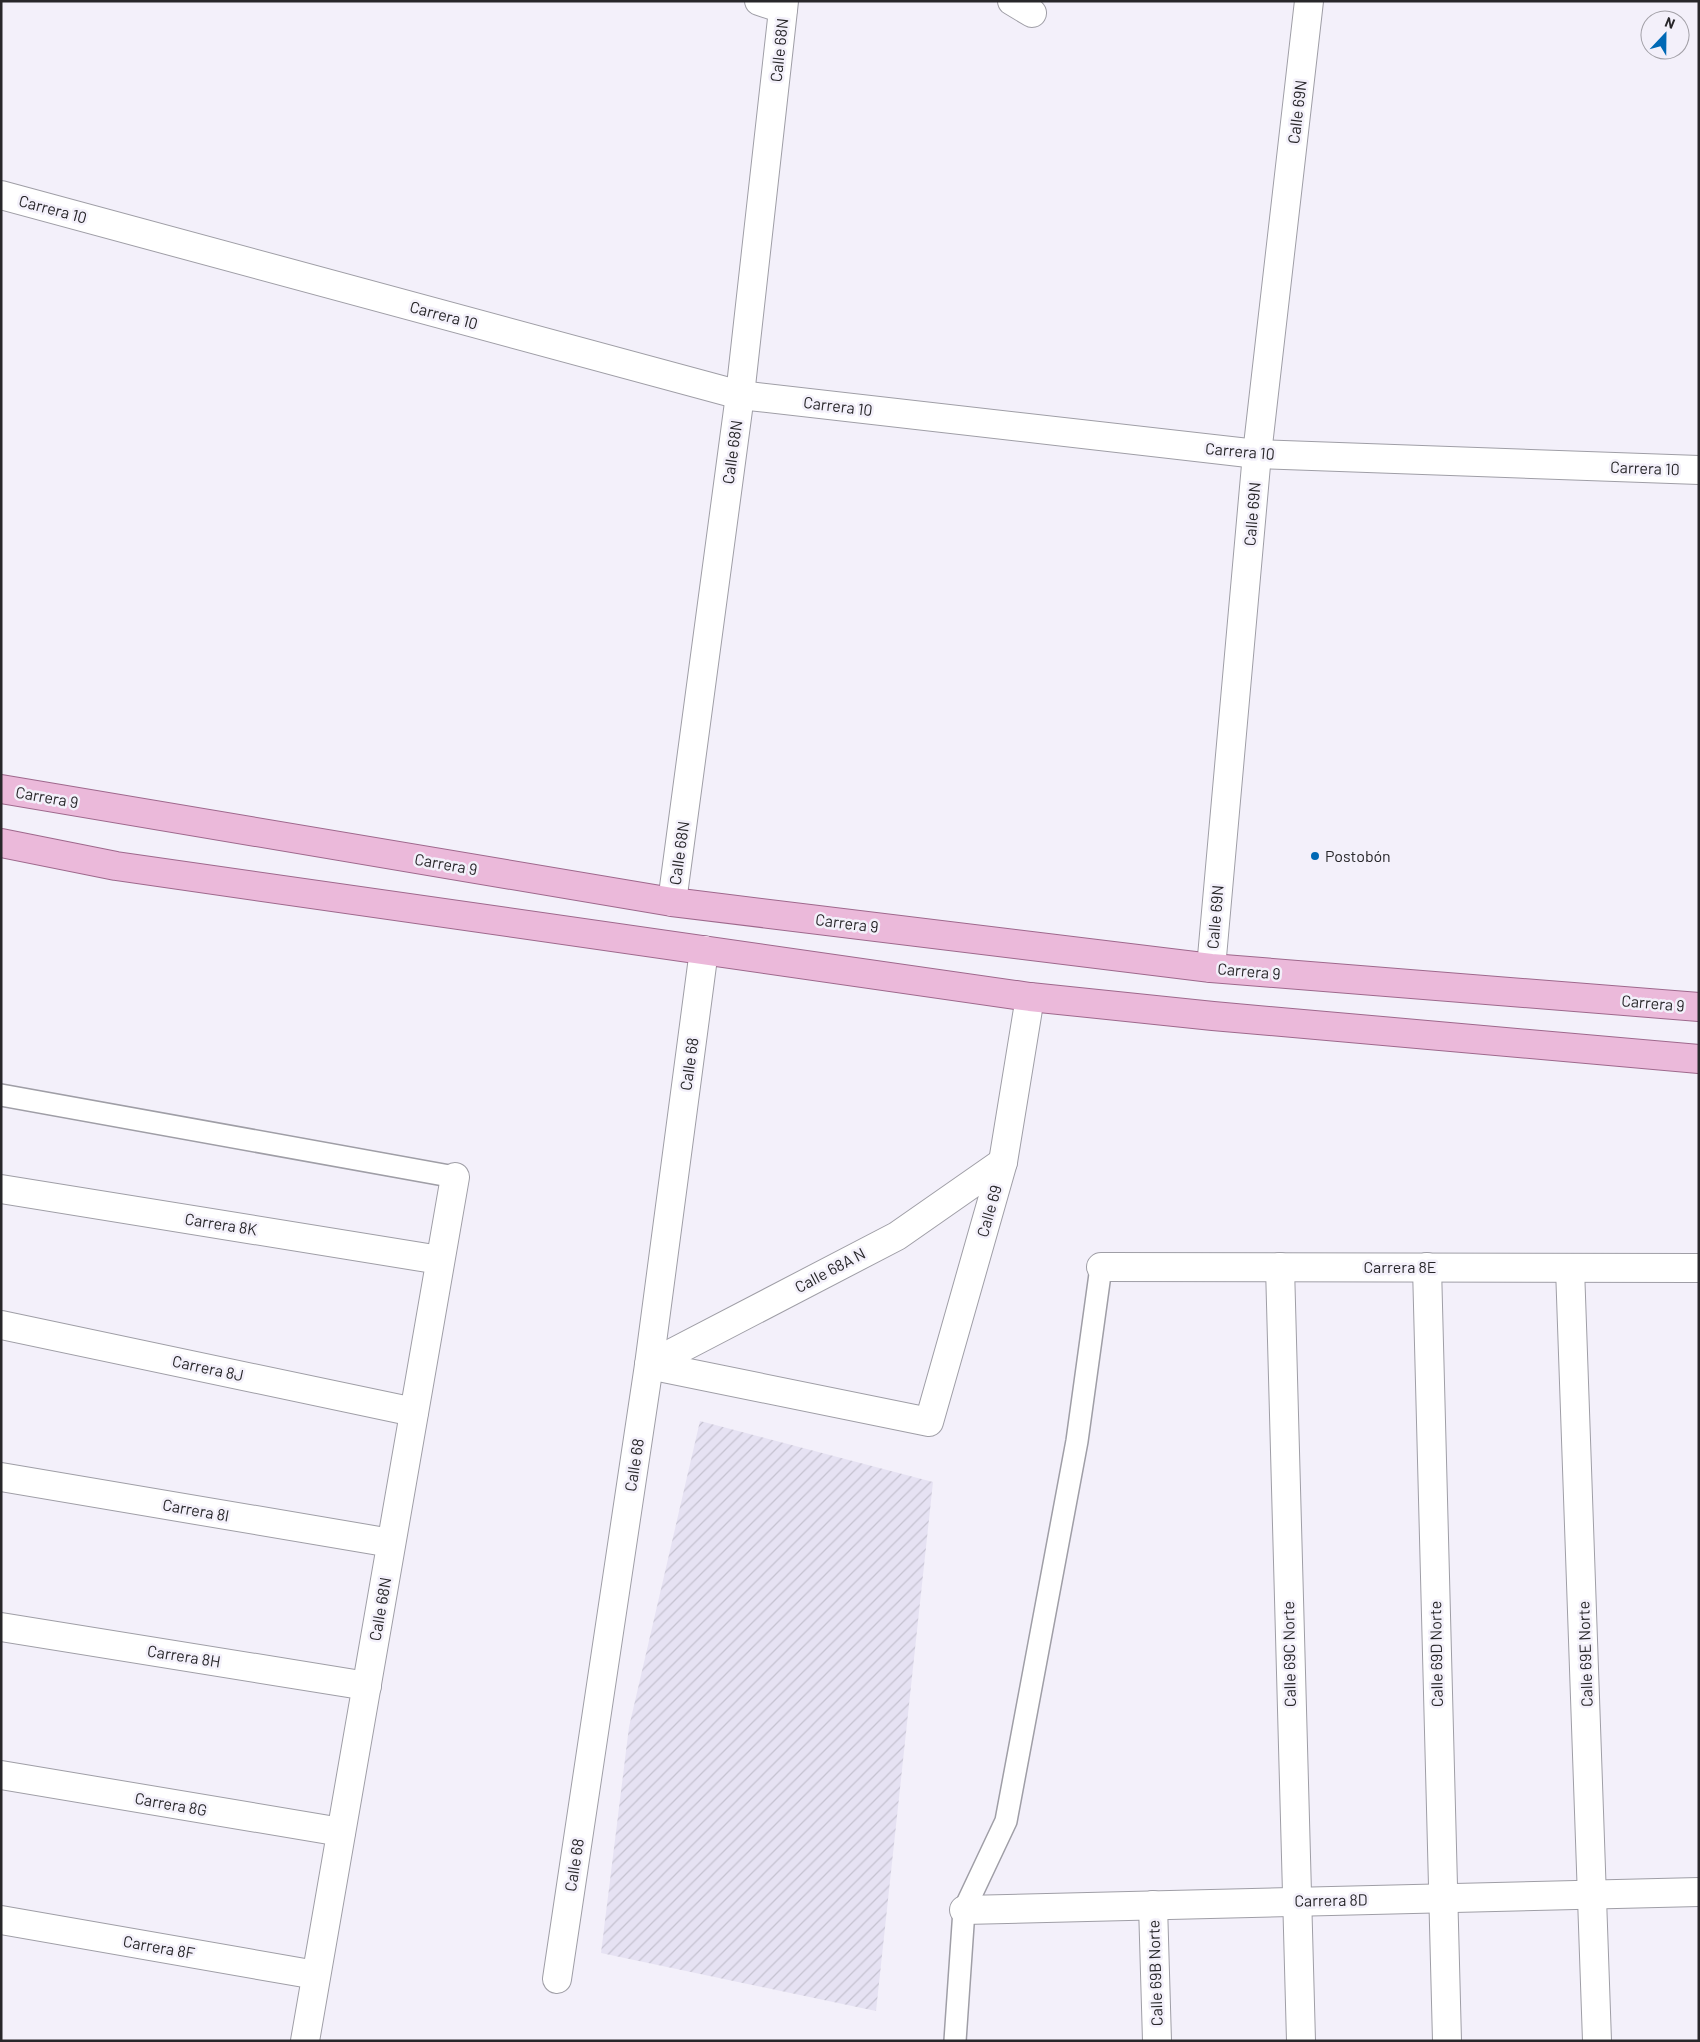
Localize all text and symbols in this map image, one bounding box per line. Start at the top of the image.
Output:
north arrow [1640,10,1690,60]
text: N [1663,13,1678,32]
street label: Calle 68N [766,17,791,83]
street label: Calle 69N [1283,79,1310,145]
street label: Carrera 10 [17,190,89,227]
street label: Carrera 10 [408,296,480,333]
street label: Carrera 10 [802,392,874,419]
street label: Calle 68N [718,419,745,485]
street label: Carrera 10 [1205,438,1276,463]
street label: Carrera 10 [1610,457,1680,478]
street label: Calle 69N [1239,481,1264,547]
street label: Carrera 9 [14,782,80,811]
street label: Calle 68N [665,820,692,886]
place label: Postobón [1325,846,1391,865]
street label: Carrera 9 [413,849,479,878]
marker: Postobón [1309,850,1321,862]
street label: Calle 69N [1202,884,1227,950]
street label: Carrera 9 [814,909,880,936]
street label: Carrera 9 [1217,958,1281,983]
street label: Carrera 9 [1621,990,1685,1015]
street label: Calle 68 [675,1036,702,1092]
street label: Calle 69 [972,1183,1005,1239]
street label: Carrera 8K [183,1208,259,1239]
street label: Calle 68A N [791,1243,868,1296]
street label: Carrera 8E [1363,1257,1437,1276]
street label: Carrera 8J [171,1351,246,1384]
street label: Calle 68 [620,1437,647,1493]
street label: Carrera 8I [161,1494,231,1525]
street label: Calle 68N [365,1576,394,1642]
street label: Calle 69C Norte [1278,1601,1299,1707]
street label: Calle 69D Norte [1425,1601,1446,1707]
street label: Calle 69E Norte [1573,1601,1596,1707]
street label: Carrera 8H [146,1640,222,1671]
street label: Carrera 8G [133,1788,209,1819]
street label: Calle 68 [560,1837,587,1893]
street label: Carrera 8D [1294,1889,1368,1910]
street label: Calle 69B Norte [1143,1920,1166,2027]
street label: Carrera 8F [122,1931,196,1962]

